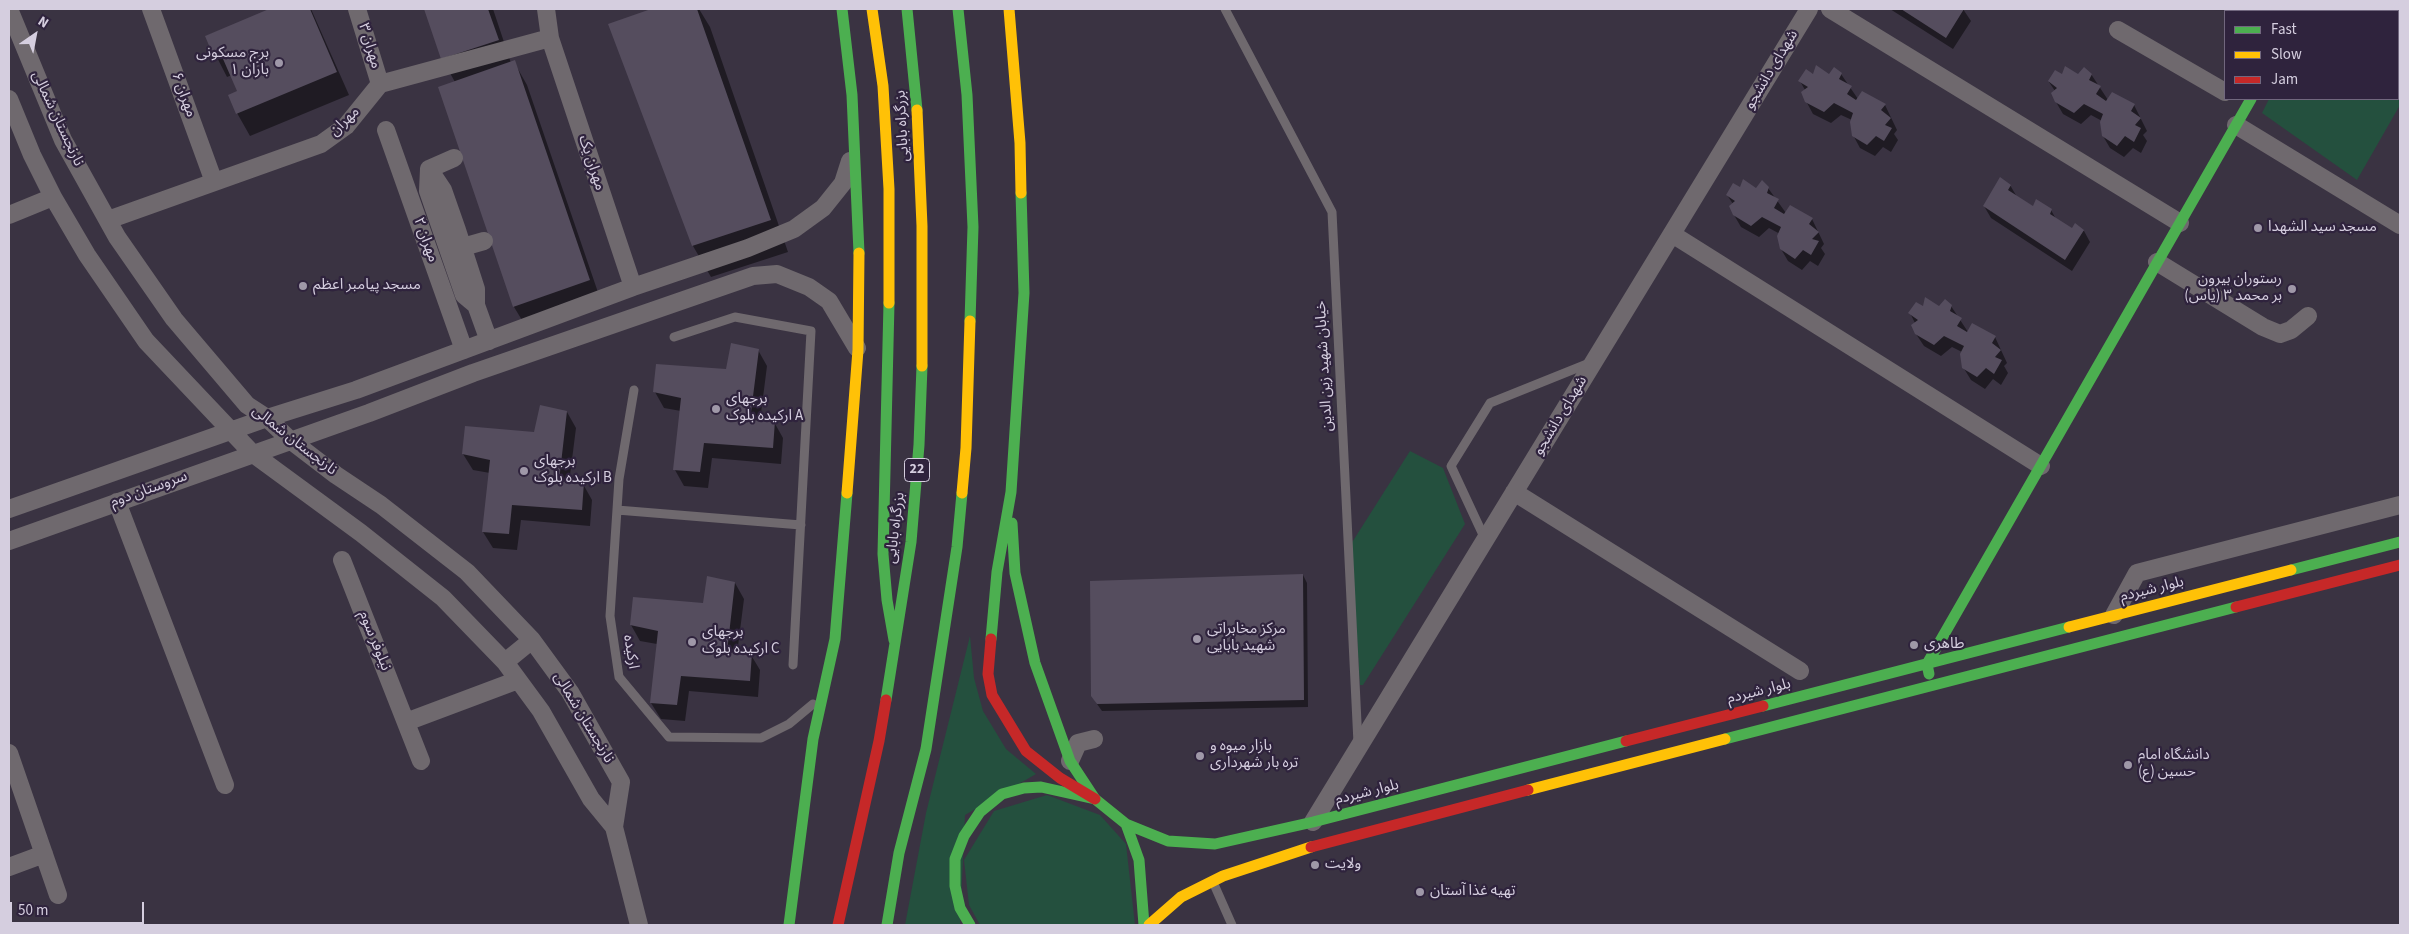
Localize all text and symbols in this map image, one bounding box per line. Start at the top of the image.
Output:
north arrow [10,10,60,60]
legend [2224,10,2399,100]
text: N [34,11,53,33]
text: Fast [2271,19,2297,40]
street label: مهران ۳ [354,21,384,71]
street label: شهدای دانشجو [1741,27,1803,113]
text: Slow [2271,44,2302,65]
place label: برج مسکونی باران ۱ [196,45,269,80]
marker: برج مسکونی باران ۱ [273,57,285,69]
street label: نارنجستان شمالی [27,69,87,169]
text: Jam [2271,69,2298,90]
street label: مهران ۶ [167,70,199,120]
street label: بزرگراه بابایی [892,90,914,162]
street label: مهران [326,103,364,141]
street label: مهران یک [574,133,608,193]
street label: مهران ۲ [409,215,441,265]
place label: مسجد سید الشهدا [2268,219,2377,237]
marker: مسجد سید الشهدا [2252,222,2264,234]
place label: رستوران بیرون بر محمد ۳ (یاس) [2184,271,2282,306]
place label: مسجد پیامبر اعظم [313,277,421,295]
marker: مسجد پیامبر اعظم [297,280,309,292]
marker: رستوران بیرون بر محمد ۳ (یاس) [2286,283,2298,295]
street label: خیابان شهید زین الدین [1313,300,1337,432]
street label: شهدای دانشجو [1530,373,1592,459]
place label: برجهای ارکیده بلوک A [726,391,803,426]
street label: نارنجستان شمالی [248,402,340,480]
marker: برجهای ارکیده بلوک A [710,403,722,415]
place label: برجهای ارکیده بلوک B [534,453,612,488]
road number: 22 [904,458,930,482]
marker: برجهای ارکیده بلوک B [518,465,530,477]
street label: سروستان دوم [108,468,190,512]
street label: بزرگراه بابایی [883,491,909,565]
street label: بلوار شیردم [2118,573,2186,607]
street label: نیلوفر سوم [354,608,394,674]
place label: مرکز مخابراتی شهید بابایی [1207,621,1286,656]
place label: برجهای ارکیده بلوک C [702,624,780,659]
marker: مرکز مخابراتی شهید بابایی [1191,633,1203,645]
street label: ارکیده [618,634,642,670]
marker: برجهای ارکیده بلوک C [686,636,698,648]
place label: طاهری [1924,636,1964,654]
marker: طاهری [1908,639,1920,651]
street label: نارنجستان شمالی [549,669,617,767]
street label: بلوار شیردم [1725,675,1793,709]
place label: بازار میوه و تره بار شهرداری [1210,738,1298,773]
place label: دانشگاه امام حسین (ع) [2138,747,2210,782]
marker: بازار میوه و تره بار شهرداری [1194,750,1206,762]
marker: دانشگاه امام حسین (ع) [2122,759,2134,771]
street label: بلوار شیردم [1333,776,1401,810]
place label: ولایت [1325,856,1361,874]
marker: ولایت [1309,859,1321,871]
place label: تهیه غذا آستان [1430,883,1516,901]
marker: تهیه غذا آستان [1414,886,1426,898]
scale bar [12,892,146,924]
text: 50 m [18,900,48,921]

